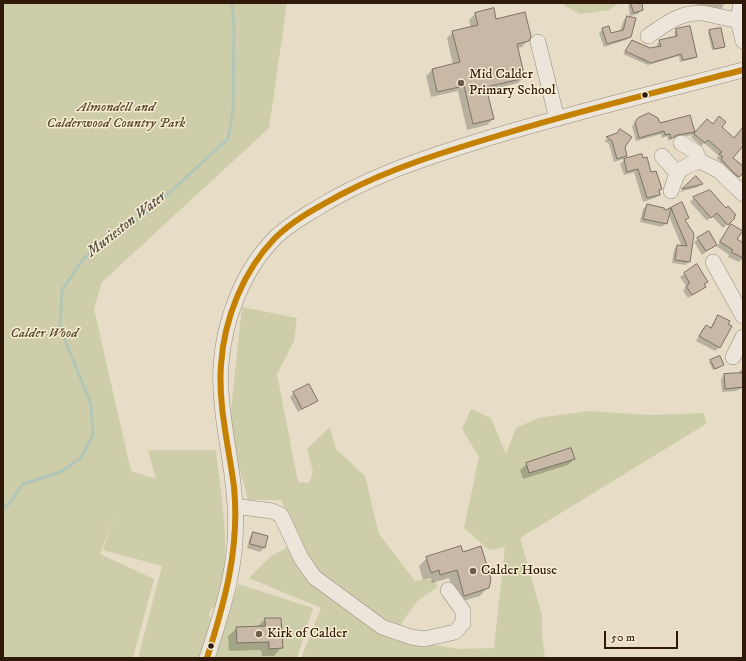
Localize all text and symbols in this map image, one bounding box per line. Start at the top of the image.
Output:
place label: Mid Calder Primary School [469,67,556,100]
marker: Mid Calder Primary School [456,78,466,88]
unlabelled marker [640,90,650,100]
park label: Almondell and Calderwood Country Park [47,100,185,132]
water label: Murieston Water [84,188,170,262]
park label: Calder Wood [10,326,78,342]
place label: Calder House [481,563,557,579]
marker: Calder House [468,566,478,576]
scale bar [606,623,680,649]
place label: Kirk of Calder [267,626,347,642]
marker: Kirk of Calder [254,629,264,639]
text: 50 m [611,630,635,645]
unlabelled marker [206,641,216,651]

